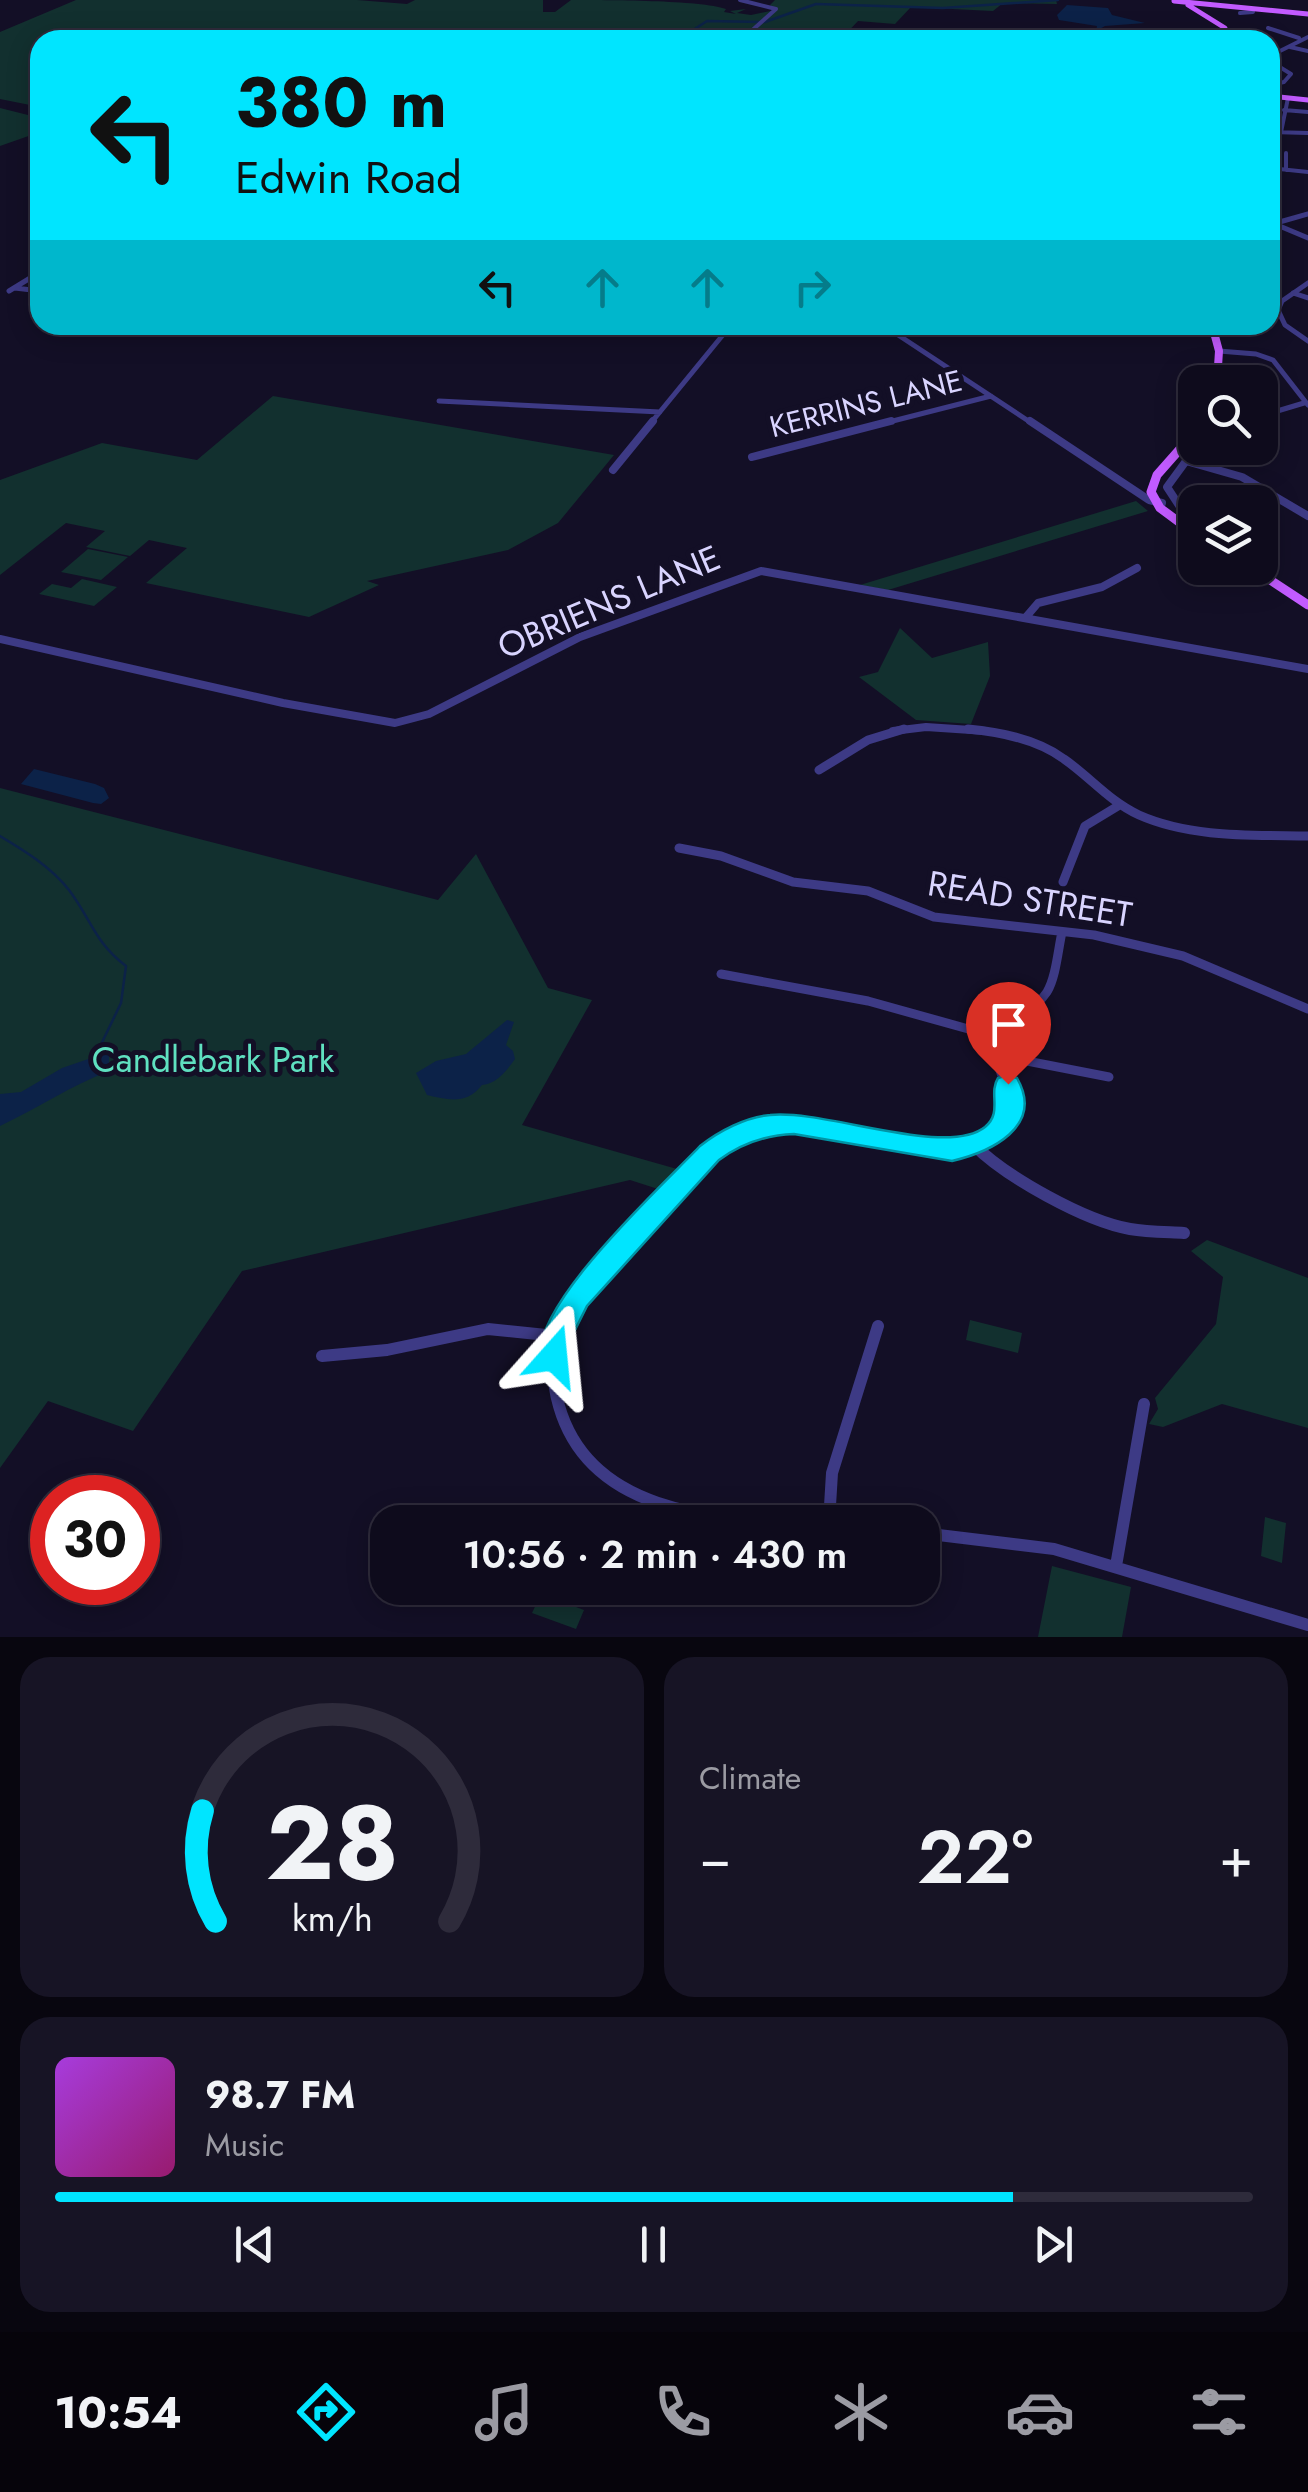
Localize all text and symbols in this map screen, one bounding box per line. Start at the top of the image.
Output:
text: 380 m [235,52,447,153]
icon: left [70,70,200,200]
text: Edwin Road [235,145,462,210]
icon: left [470,260,525,315]
icon: ahead [575,260,630,315]
icon: ahead [680,260,735,315]
icon: right [785,260,840,315]
street label: KERRINS LANE [765,359,967,448]
map controls [1178,365,1278,585]
button: search [1178,365,1278,465]
button: layers [1178,485,1278,585]
street label: OBRIENS LANE [490,533,728,671]
street label: READ STREET [924,858,1136,940]
pin [966,982,1051,1085]
icon: arrive [981,997,1036,1052]
park label: Candlebark Park [92,1035,335,1085]
position arrow [502,1304,606,1408]
speed limit sign: 30 [30,1475,160,1605]
text: 10:56 · 2 min · 430 m [463,1527,847,1582]
text: Climate [699,1755,801,1801]
text: 28 [265,1768,399,1918]
text: 22° [917,1803,1033,1911]
text: − [699,1818,731,1898]
text: + [1219,1818,1253,1898]
text: km/h [292,1893,372,1944]
text: 98.7 FM [205,2067,355,2122]
text: Music [205,2122,284,2168]
icon: previous [227,2217,282,2272]
icon: pause [626,2217,681,2272]
icon: next [1026,2217,1081,2272]
icon: directions [291,2377,361,2447]
icon: music [469,2377,539,2447]
icon: phone [648,2377,718,2447]
icon: climate [826,2377,896,2447]
icon: car [1005,2377,1075,2447]
icon: filters [1184,2377,1254,2447]
text: 10:54 [54,2380,182,2445]

